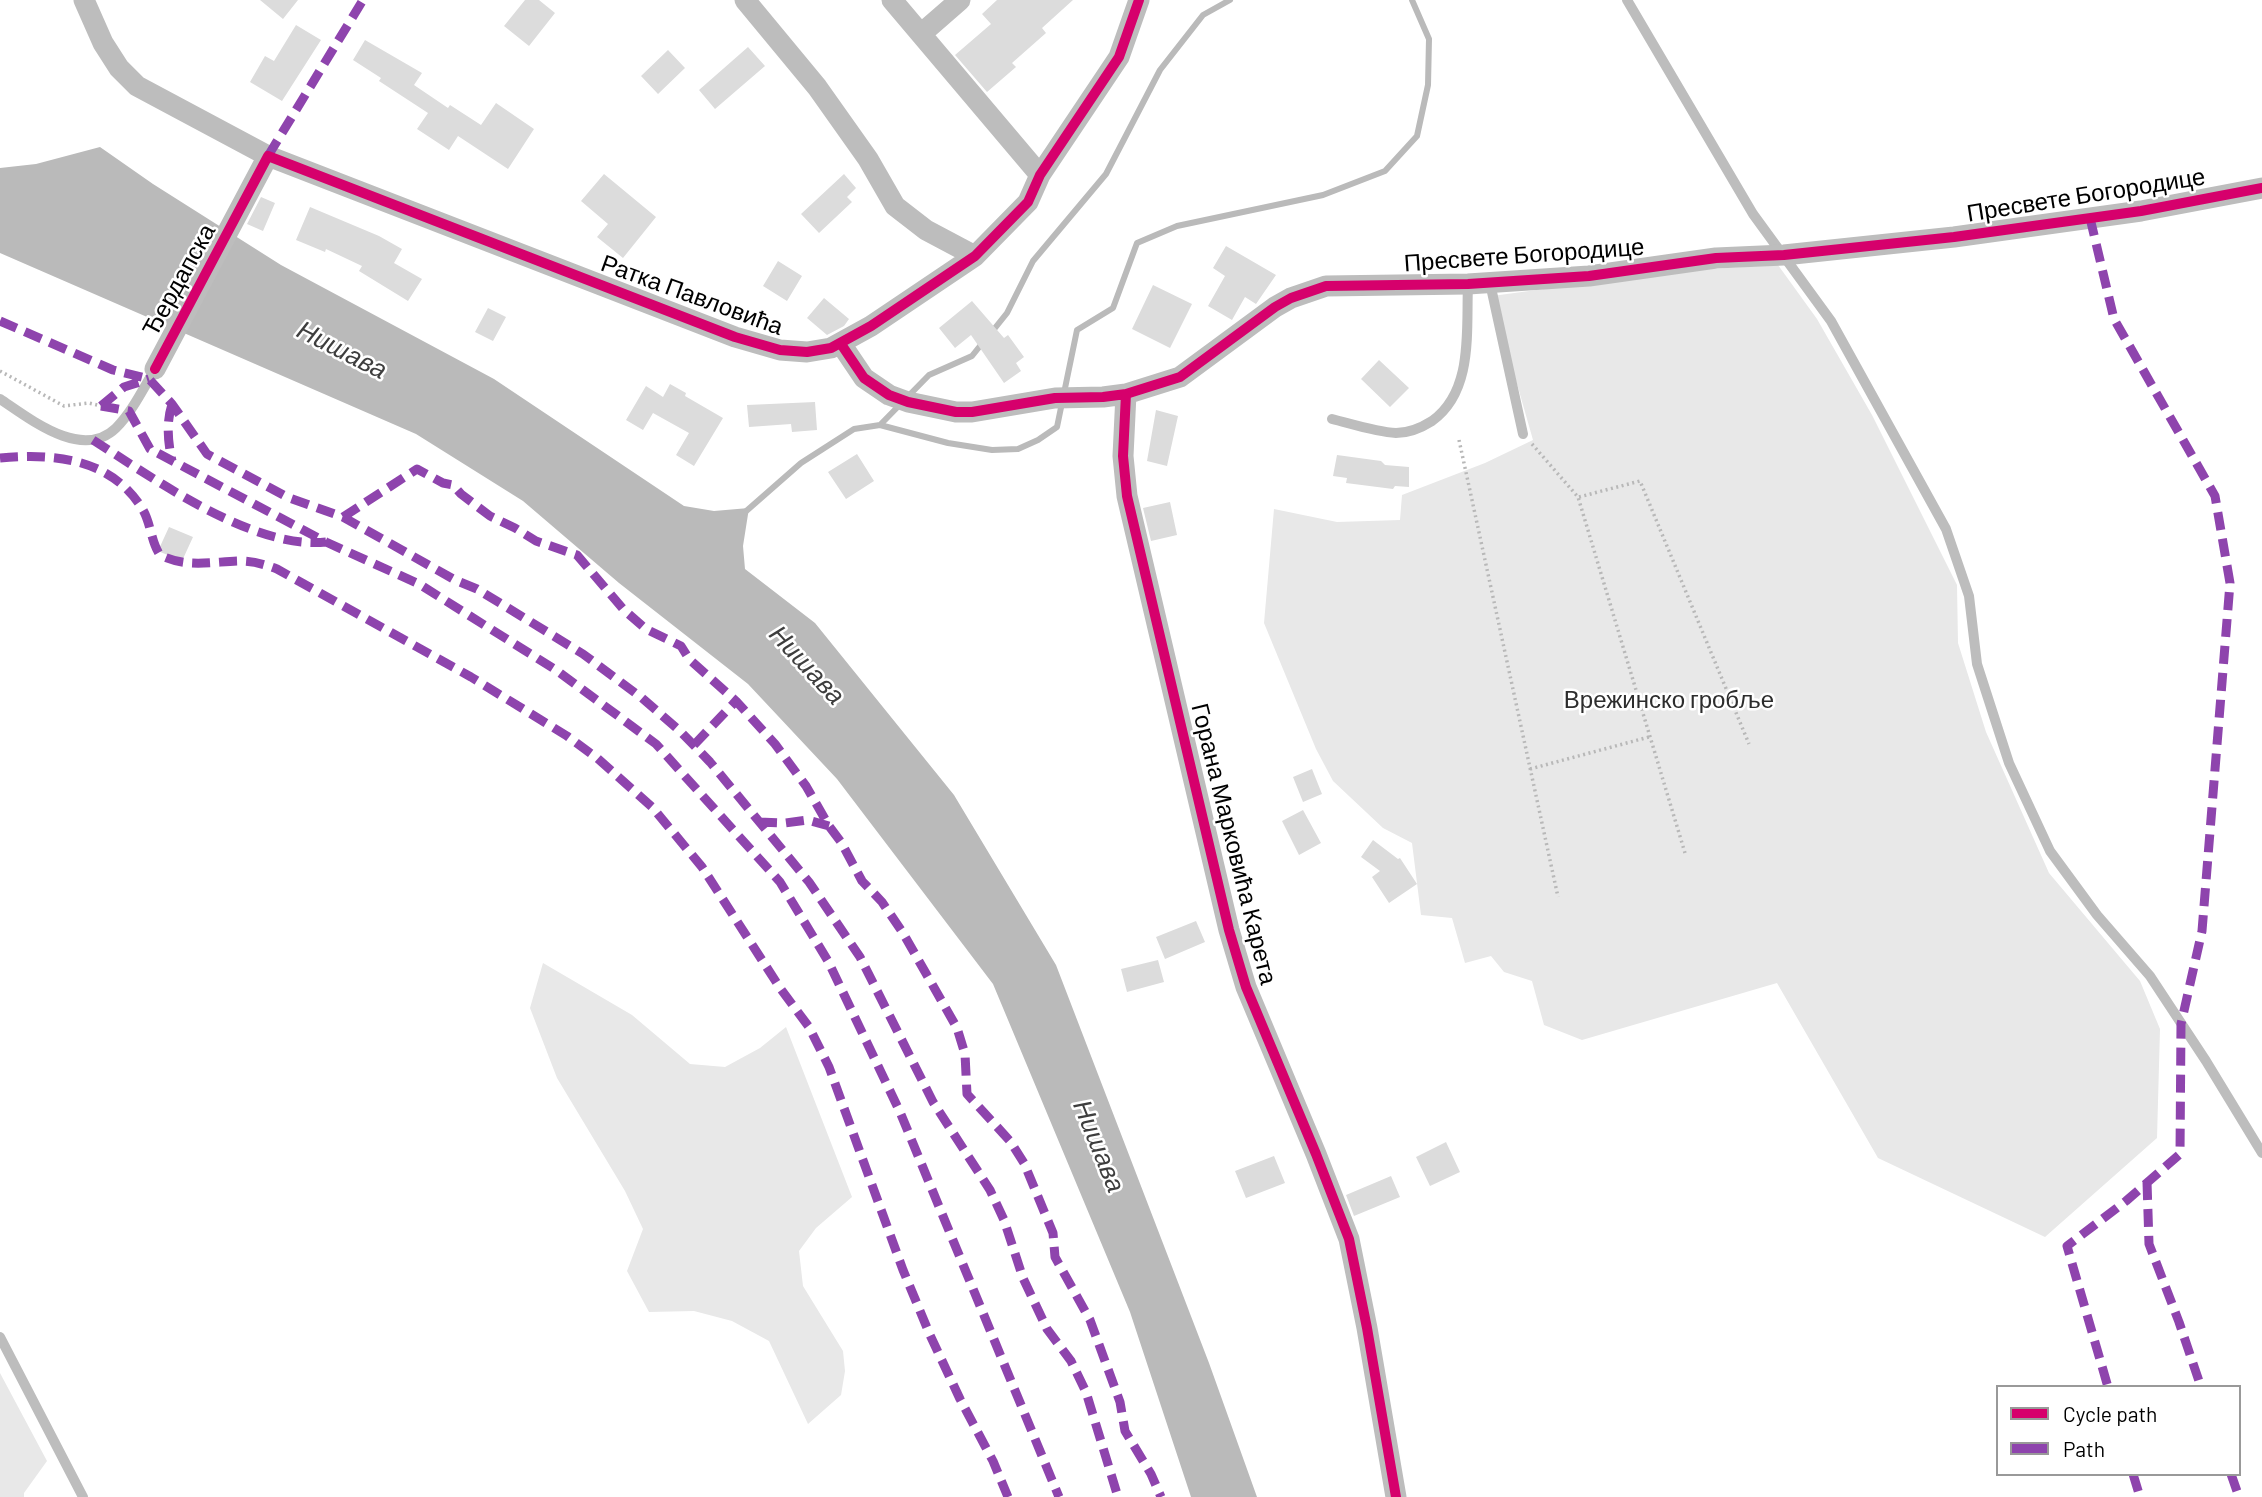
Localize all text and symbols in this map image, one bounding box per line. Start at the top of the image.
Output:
street label: Пресвете Богородице [1965,162,2207,228]
street label: Ђердапска [136,219,222,341]
street label: Пресвете Богородице [1403,232,1645,278]
street label: Ратка Павловића [597,249,787,341]
water label: Нишава [292,314,392,386]
water label: Нишава [763,619,851,711]
park label: Врежинско гробље [1564,686,1774,714]
street label: Горана Марковића Карета [1185,700,1283,988]
water label: Нишава [1066,1095,1132,1197]
legend [1996,1385,2241,1476]
text: Cycle path [2063,1401,2157,1426]
text: Path [2063,1436,2105,1461]

